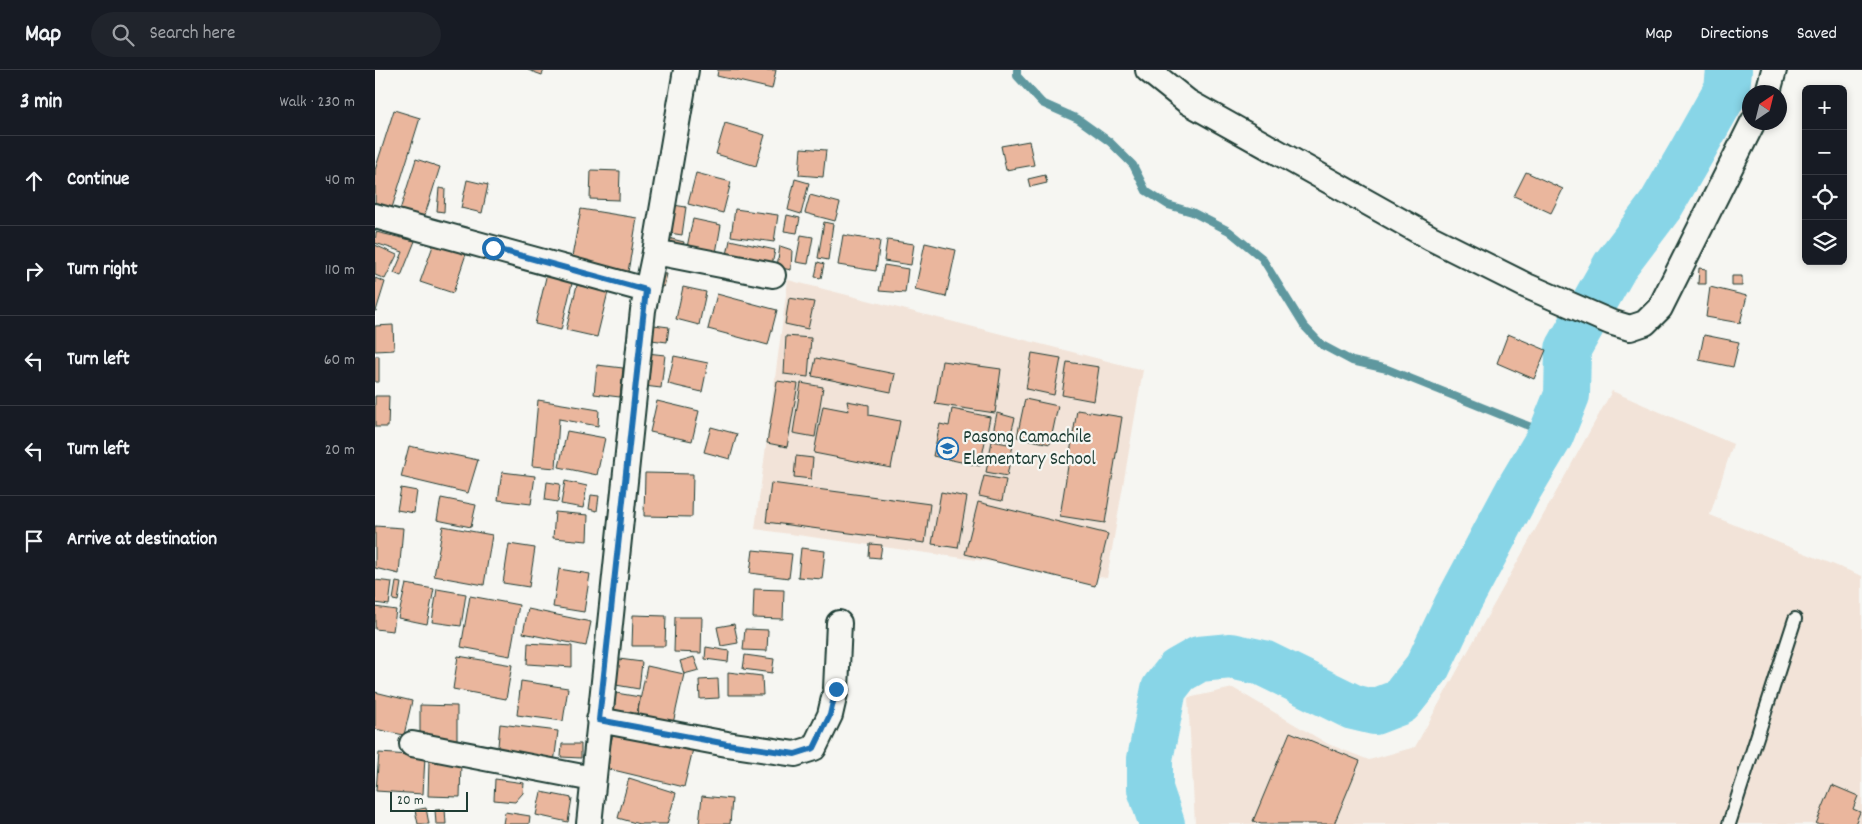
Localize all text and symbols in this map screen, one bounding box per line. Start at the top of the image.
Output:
search box [91,12,441,57]
text: Map [25,18,61,52]
icon: search [109,21,137,49]
text: Search here [149,21,235,48]
text: Map [1645,22,1672,47]
text: Directions [1700,22,1769,47]
text: Saved [1797,22,1837,47]
north arrow [1742,85,1787,130]
map controls [1802,85,1847,265]
button: + [1802,85,1847,130]
text: 3 min [20,88,62,118]
text: Walk · 230 m [279,91,355,114]
button: − [1802,130,1847,175]
icon: ahead [20,167,48,195]
text: Continue [67,167,129,194]
text: 40 m [325,169,355,192]
button: locate [1802,175,1847,220]
button: layers [1802,220,1847,265]
route start [482,237,505,260]
icon: right [20,257,48,285]
text: Turn right [67,257,138,284]
text: 110 m [325,259,355,282]
icon: left [20,347,48,375]
text: Turn left [67,347,130,374]
text: 60 m [324,349,355,372]
place label: Pasong Camachile Elementary School [963,425,1096,474]
icon: left [20,437,48,465]
text: Turn left [67,437,130,464]
school or university icon: Pasong Camachile Elementary School [935,437,959,461]
text: 20 m [325,439,355,462]
icon: arrive [20,527,48,555]
text: Arrive at destination [67,527,217,554]
route end [825,678,848,701]
scale bar [390,789,467,812]
text: 20 m [397,791,424,811]

